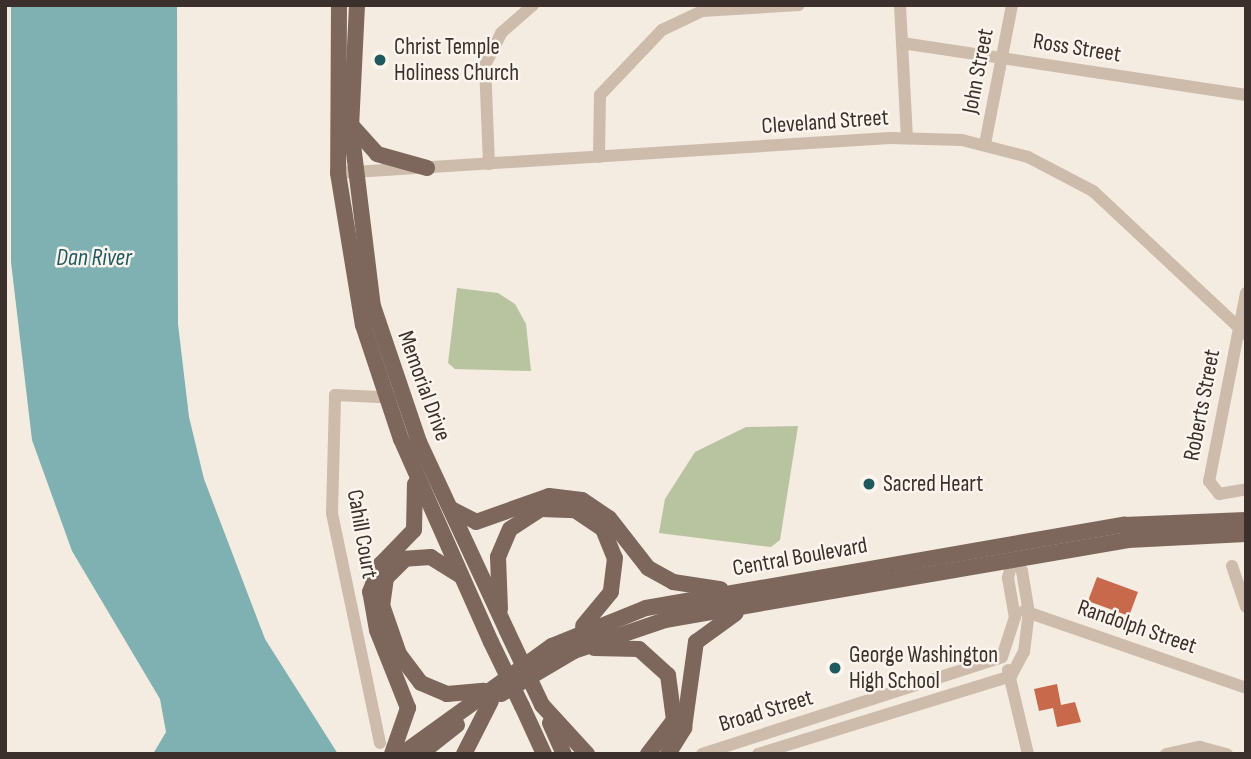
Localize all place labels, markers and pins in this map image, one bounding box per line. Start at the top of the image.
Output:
place label: Christ Temple Holiness Church [394,33,519,87]
marker: Christ Temple Holiness Church [372,52,388,68]
place label: Sacred Heart [883,470,983,498]
marker: Sacred Heart [861,476,877,492]
place label: George Washington High School [849,641,998,695]
marker: George Washington High School [827,660,843,676]

